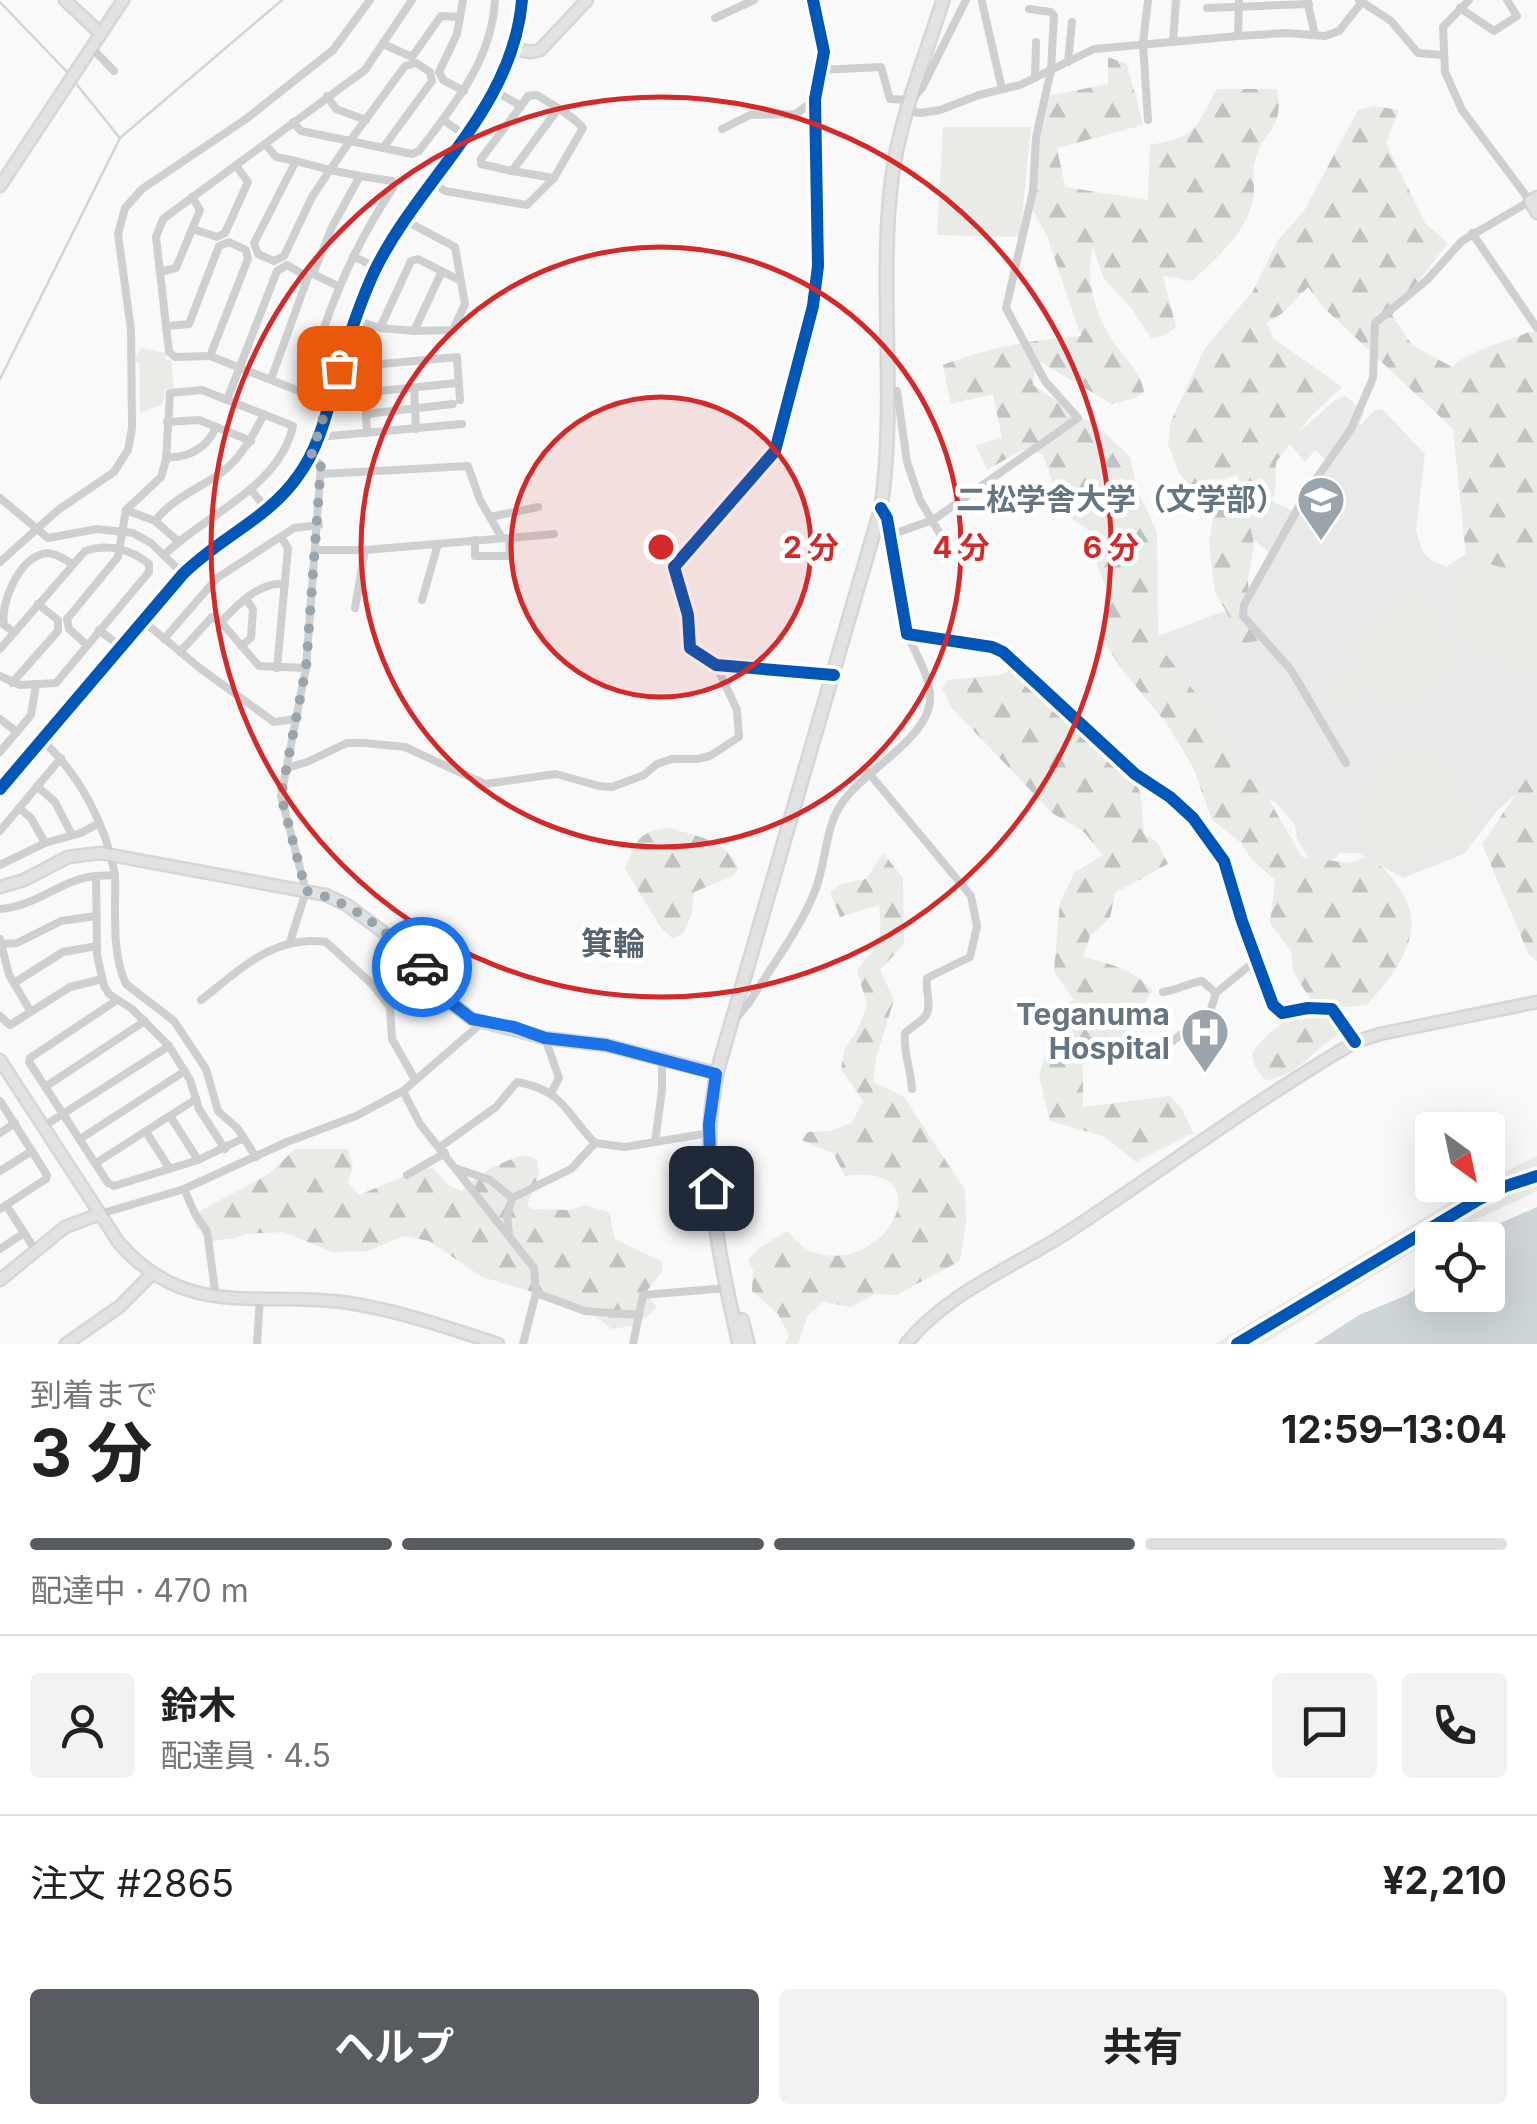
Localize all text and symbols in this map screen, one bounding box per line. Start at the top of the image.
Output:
pin [297,326,382,411]
icon: bag [312,341,367,396]
school or university icon: 二松学舎大学（文学部） [1295,474,1347,542]
place label: 二松学舎大学（文学部） [956,481,1286,517]
centre of rings [643,529,679,565]
text: 2 分 [783,529,839,565]
text: 4 分 [932,529,990,565]
text: 6 分 [1083,529,1139,565]
courier [372,917,472,1017]
district label: 箕輪 [581,924,645,963]
icon: car [395,940,450,995]
place label: Teganuma Hospital [1016,996,1170,1066]
hospital icon: Teganuma Hospital [1179,1006,1231,1074]
north arrow [1415,1112,1505,1202]
map controls [1415,1112,1505,1312]
pin [669,1146,754,1231]
icon: home [684,1161,739,1216]
button: locate [1415,1222,1505,1312]
text: 到着まで [30,1375,158,1414]
text: 12:59–13:04 [1281,1406,1507,1452]
text: 3 分 [30,1413,152,1492]
text: 配達中 · 470 m [30,1571,249,1610]
button: person [30,1673,135,1778]
button: chat [1272,1673,1377,1778]
button: phone [1402,1673,1507,1778]
text: 鈴木 [160,1682,236,1728]
text: 配達員 · 4.5 [160,1736,331,1775]
text: ¥2,210 [1383,1857,1507,1903]
text: 注文 #2865 [30,1860,234,1906]
button: ヘルプ [30,1989,759,2104]
button: 共有 [779,1989,1507,2104]

